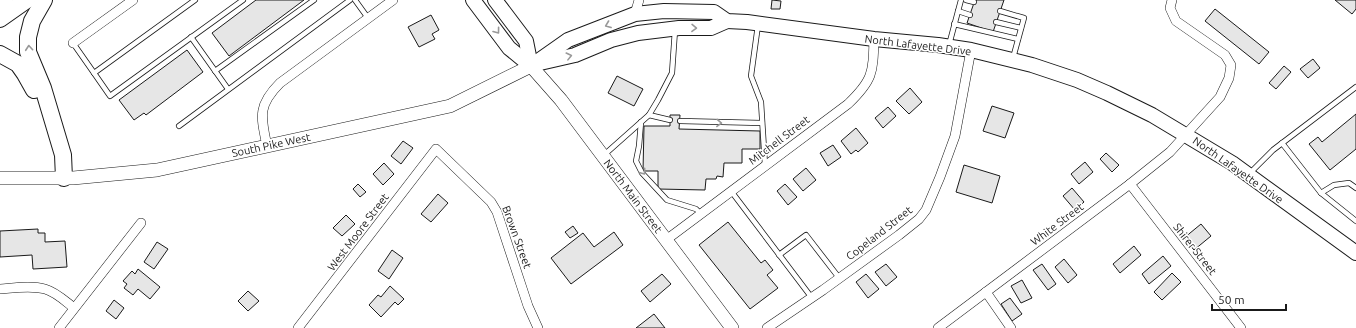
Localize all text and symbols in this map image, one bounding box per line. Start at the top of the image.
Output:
one-way arrow [604,20,611,28]
one-way arrow [691,24,697,32]
one-way arrow [492,27,499,34]
street label: North Lafayette Drive [864,33,972,57]
one-way arrow [24,44,33,51]
one-way arrow [565,52,572,61]
street label: Mitchell Street [746,113,812,167]
one-way arrow [716,119,722,127]
street label: South Pike West [231,131,312,159]
street label: North Lafayette Drive [1191,134,1285,206]
street label: North Main Street [601,157,665,236]
one-way arrow [638,168,646,175]
street label: West Moore Street [325,190,391,273]
street label: White Street [1028,200,1086,248]
street label: Copeland Street [844,203,915,262]
street label: Brown Street [500,204,534,271]
street label: Shirer Street [1171,221,1219,278]
scale bar [1212,286,1286,312]
text: 50 m [1218,293,1245,306]

